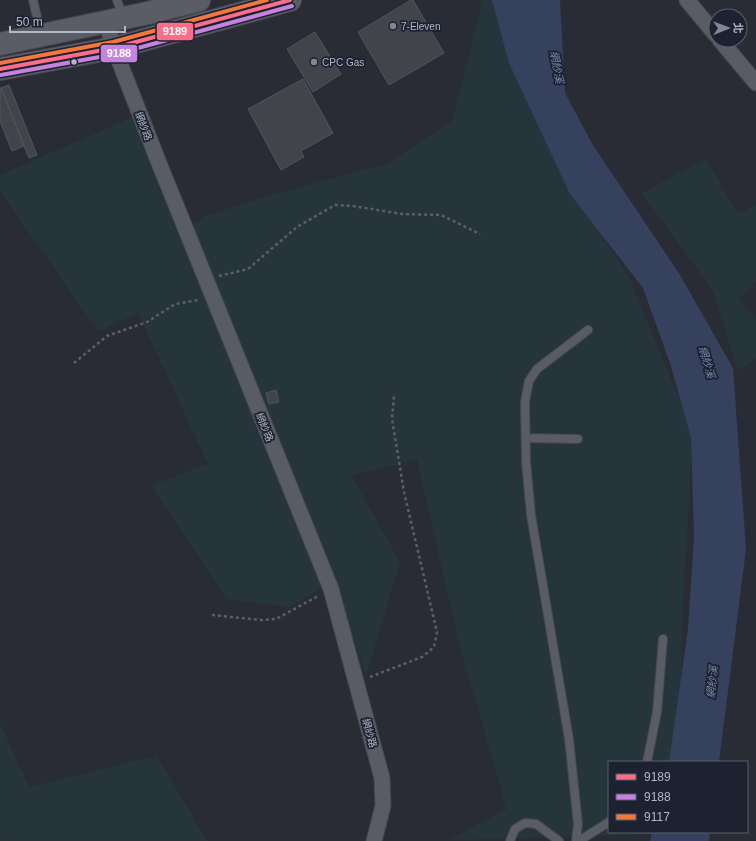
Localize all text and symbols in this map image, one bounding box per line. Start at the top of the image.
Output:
scale bar [10,8,125,34]
north arrow [708,8,748,48]
text: 50 m [16,15,43,29]
marker: 7-Eleven [388,21,398,31]
place label: 7-Eleven [401,21,440,32]
line badge: 9189 [156,22,194,41]
text: 北 [732,22,744,33]
text: 9189 [163,25,187,37]
line badge: 9188 [100,44,138,63]
text: 9188 [107,47,131,59]
water label: 網紗溪 [548,50,566,86]
unlabelled marker [69,57,79,67]
marker: CPC Gas [309,57,319,67]
place label: CPC Gas [322,57,364,68]
street label: 網紗路 [133,110,154,142]
water label: 網紗溪 [697,344,718,381]
street label: 網紗路 [254,411,275,443]
water label: 網紗溪 [704,663,720,699]
street label: 網紗路 [360,717,379,749]
legend [608,761,748,833]
text: 9189 [644,770,671,784]
text: 9188 [644,790,671,804]
text: 9117 [644,810,670,824]

